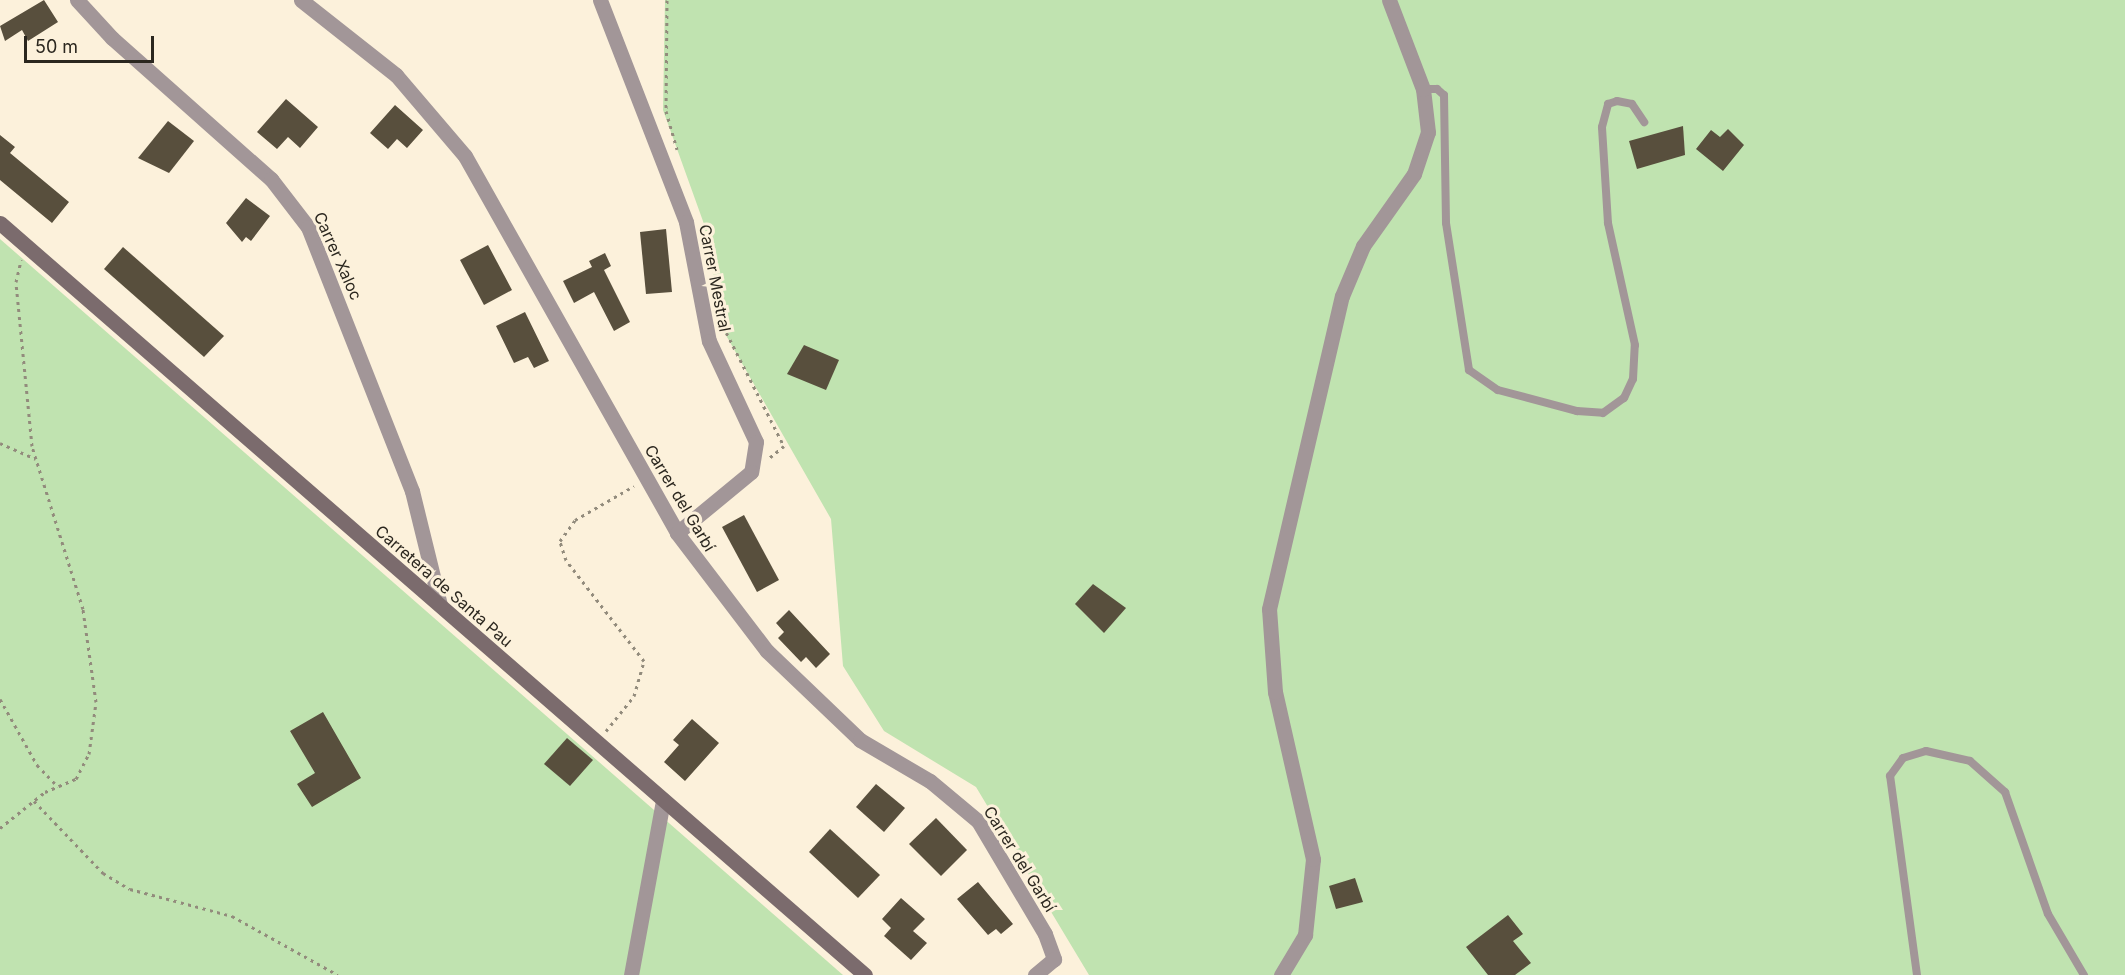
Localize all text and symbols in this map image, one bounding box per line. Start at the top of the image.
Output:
scale bar [27,24,158,62]
text: 50 m [35,36,78,57]
street label: Carrer Xaloc [310,209,366,303]
street label: Carrer Mestral [695,223,735,333]
street label: Carrer del Garbí [641,441,719,555]
street label: Carretera de Santa Pau [371,521,517,651]
street label: Carrer del Garbí [980,803,1060,915]

